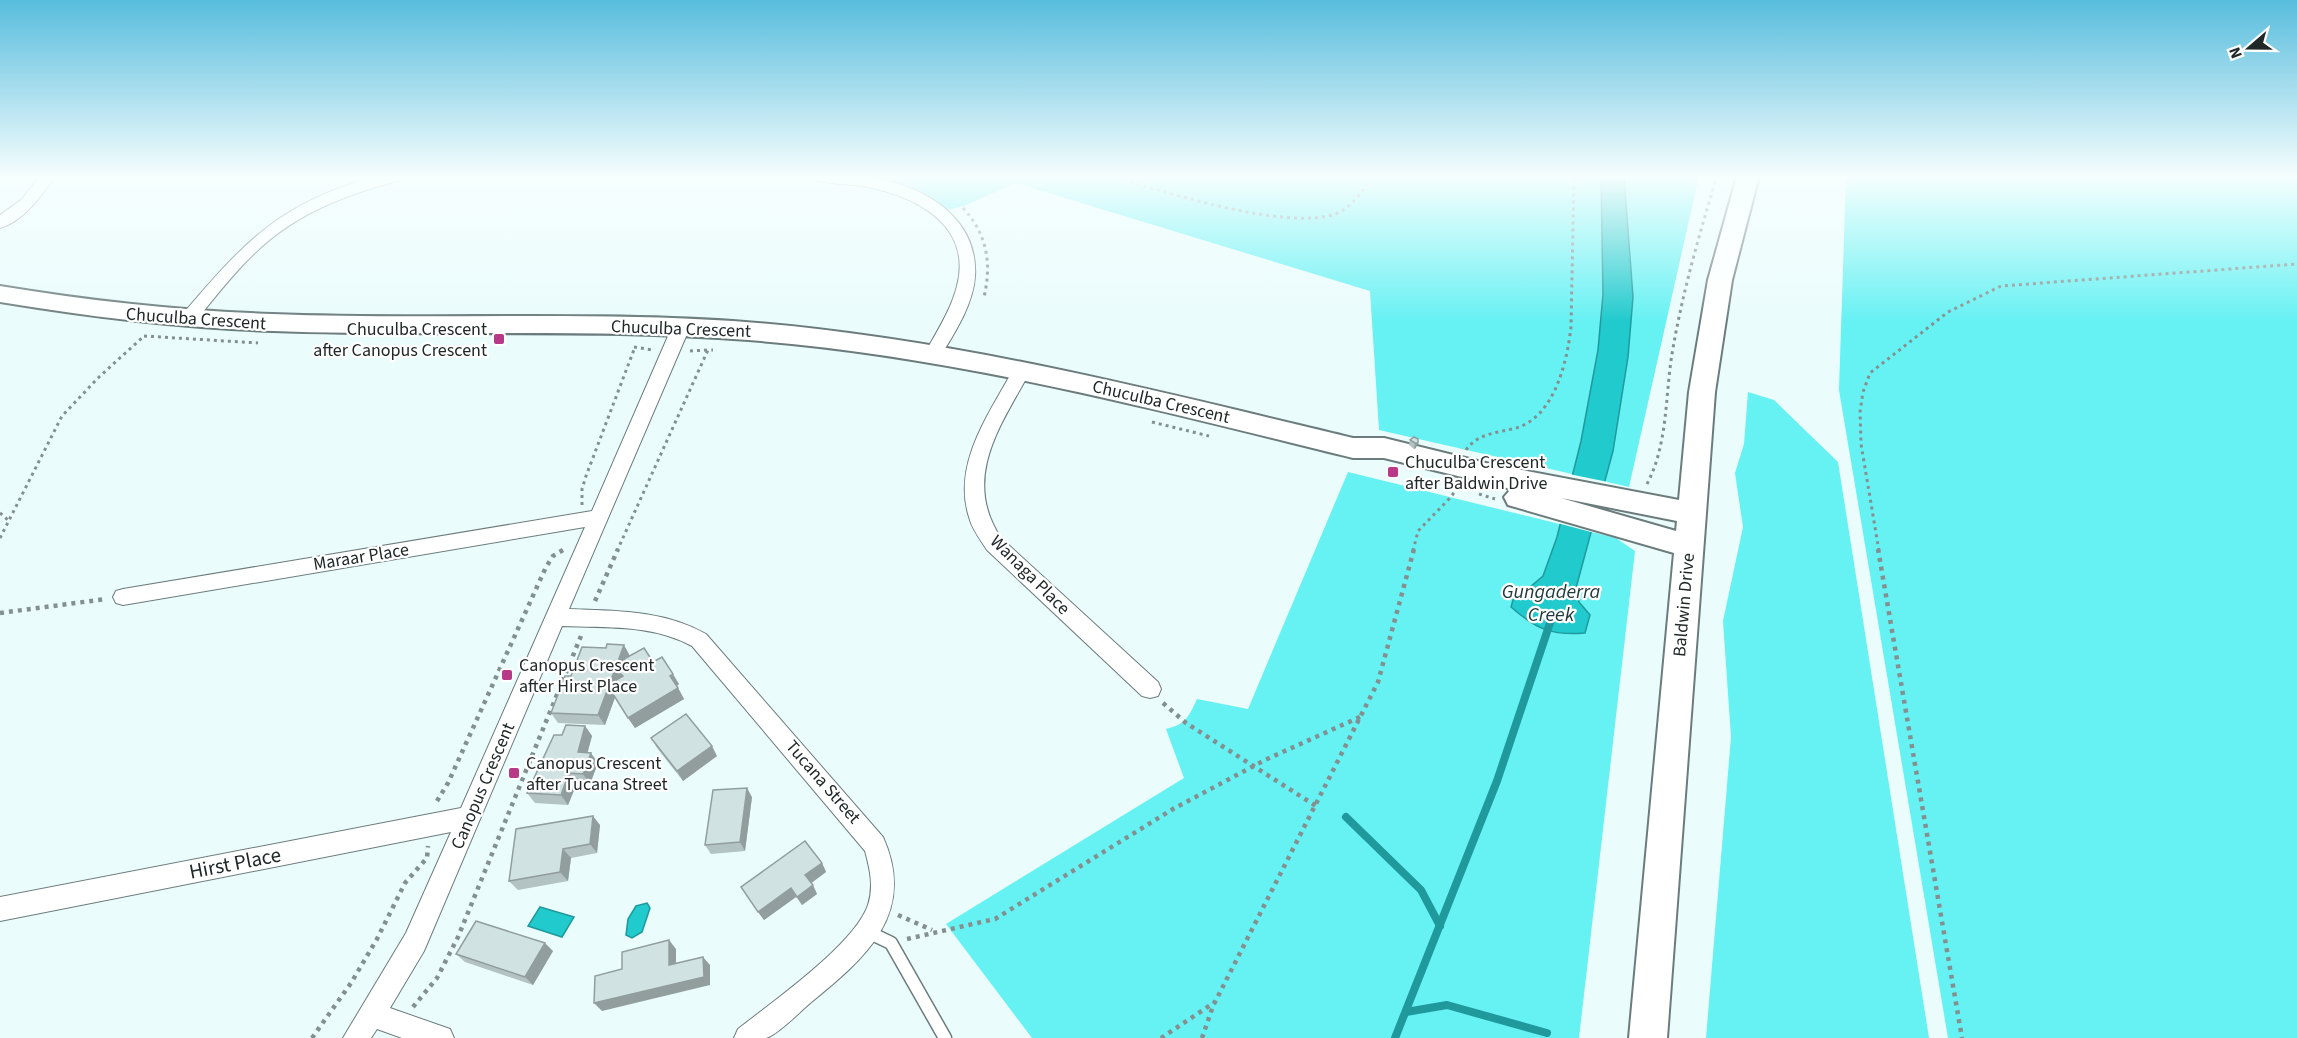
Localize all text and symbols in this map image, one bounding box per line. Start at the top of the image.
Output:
north arrow [2219,18,2279,78]
text: N [2224,44,2248,62]
street label: Chuculba Crescent [125,302,267,336]
street label: Chuculba Crescent [610,314,752,344]
place label: Chuculba Crescent after Canopus Crescent [313,317,487,363]
marker: Chuculba Crescent after Canopus Crescent [492,332,506,346]
street label: Chuculba Crescent [1090,374,1232,430]
place label: Chuculba Crescent after Baldwin Drive [1405,450,1547,496]
marker: Chuculba Crescent after Baldwin Drive [1386,465,1400,479]
street label: Wanaga Place [984,529,1076,621]
street label: Maraar Place [311,537,411,577]
street label: Baldwin Drive [1667,552,1701,658]
water label: Gungaderra Creek [1502,578,1601,629]
place label: Canopus Crescent after Hirst Place [519,653,654,699]
marker: Canopus Crescent after Hirst Place [500,668,514,682]
street label: Canopus Crescent [445,719,521,853]
street label: Tucana Street [780,735,866,829]
place label: Canopus Crescent after Tucana Street [526,751,668,797]
marker: Canopus Crescent after Tucana Street [507,766,521,780]
street label: Hirst Place [186,839,284,887]

